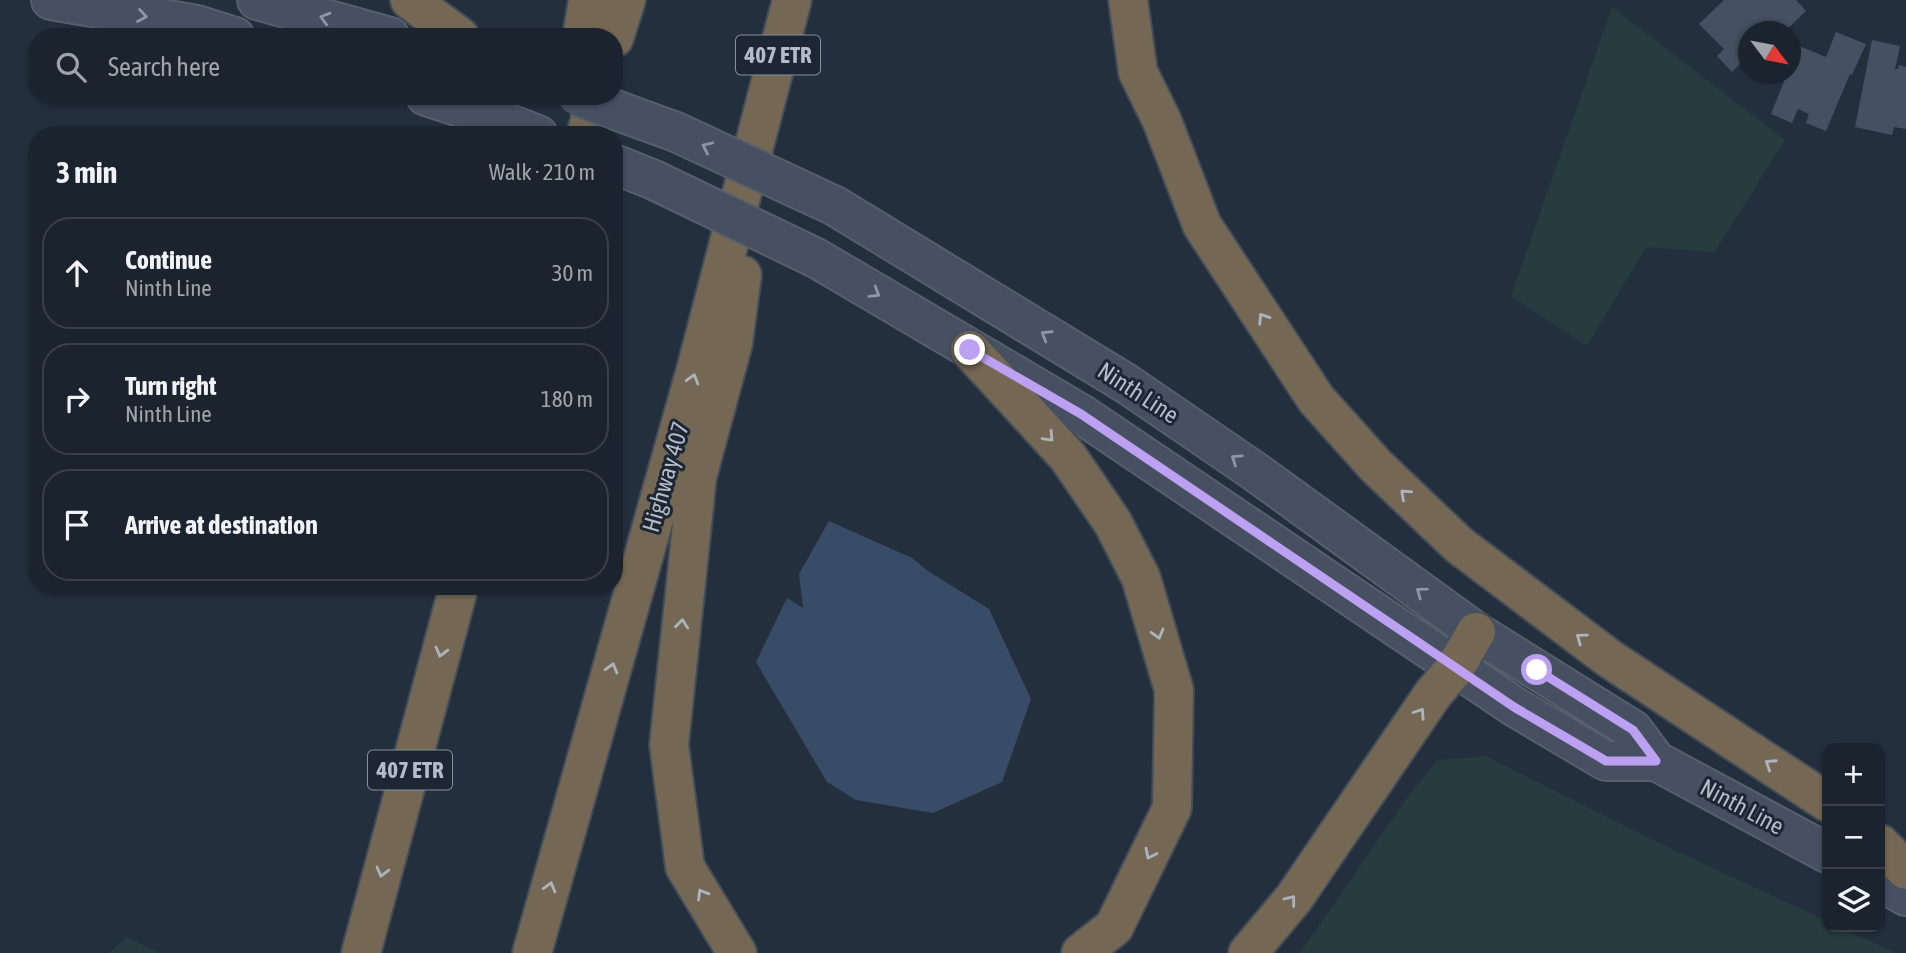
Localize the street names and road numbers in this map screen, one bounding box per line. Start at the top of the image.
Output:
road number: 407 ETR [736,36,820,74]
street label: Ninth Line [1093,357,1184,429]
street label: Highway 407 [637,418,694,535]
road number: 407 ETR [368,750,452,790]
street label: Ninth Line [1696,773,1789,840]

